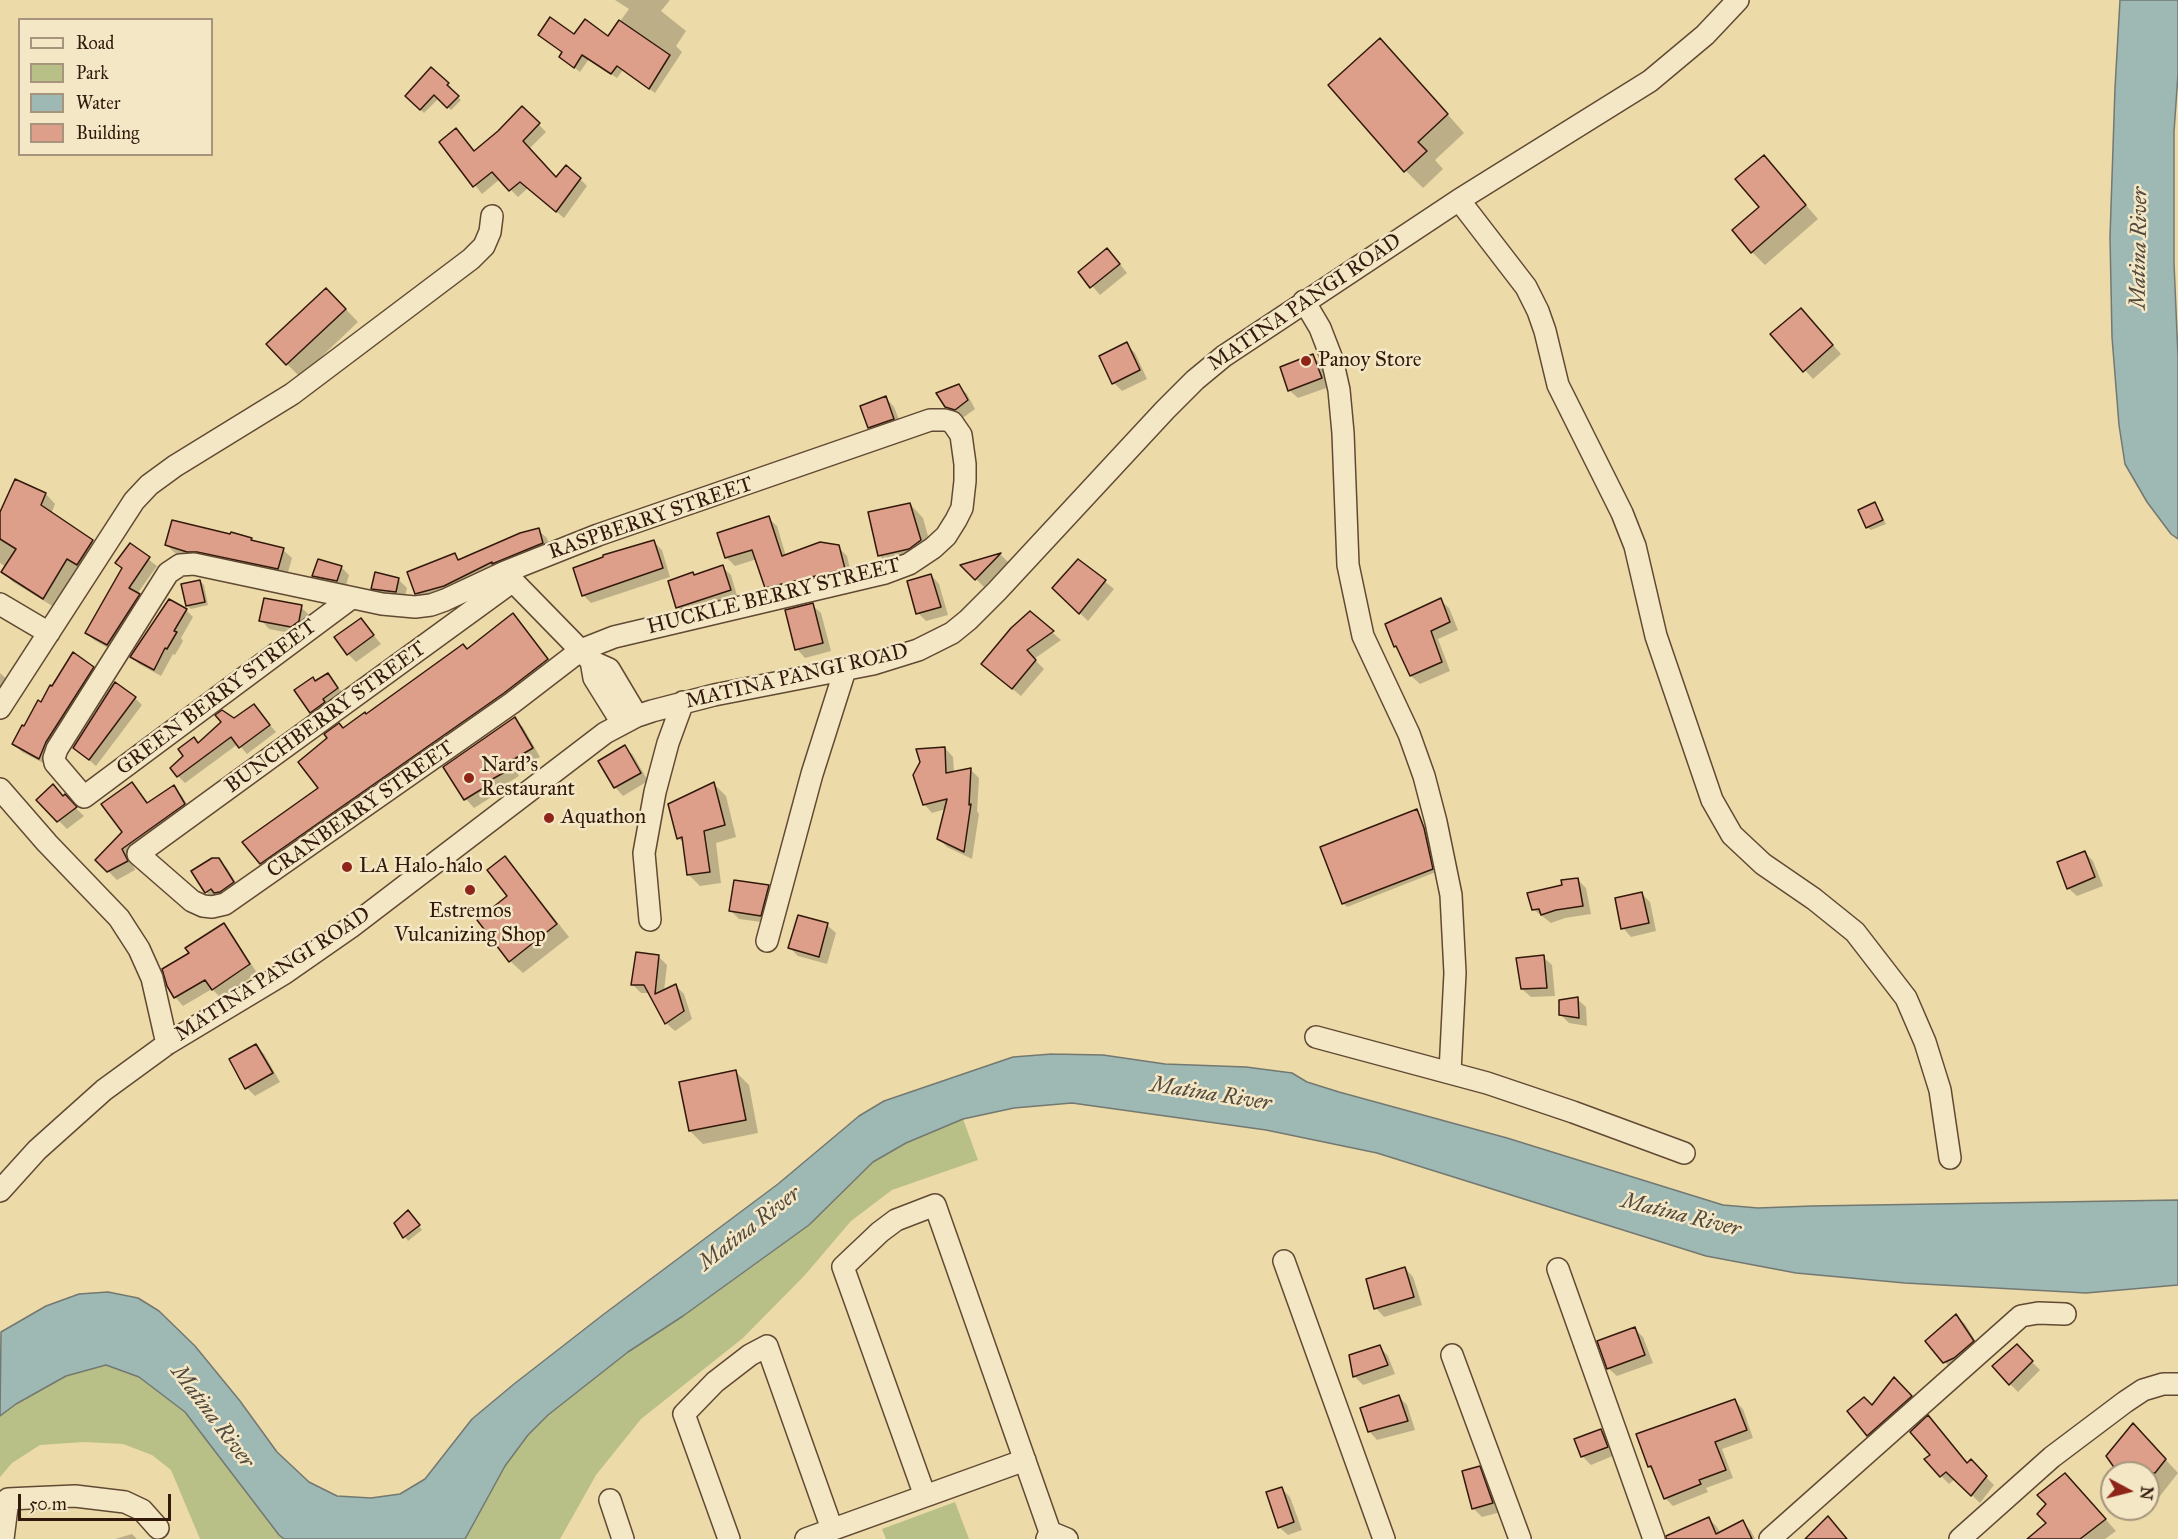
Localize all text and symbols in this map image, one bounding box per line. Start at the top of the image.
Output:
legend [18,18,213,156]
text: Road [76,32,114,54]
text: Park [76,62,109,84]
text: Water [76,92,120,114]
text: Building [76,122,139,144]
water label: Matina River [2126,187,2154,309]
street label: MATINA PANGI ROAD [1204,229,1406,377]
place label: Panoy Store [1318,348,1421,374]
marker: Panoy Store [1299,354,1313,368]
street label: RASPBERRY STREET [545,472,757,566]
street label: HUCKLE BERRY STREET [645,553,903,641]
street label: GREEN BERRY STREET [112,615,322,781]
street label: BUNCHBERRY STREET [221,637,431,799]
street label: MATINA PANGI ROAD [683,639,911,715]
street label: CRANBERRY STREET [263,736,459,884]
place label: Nard's Restaurant [481,753,575,803]
marker: Nard's Restaurant [462,771,476,785]
place label: Aquathon [561,805,646,831]
marker: Aquathon [542,811,556,825]
place label: LA Halo-halo [359,854,483,880]
marker: LA Halo-halo [340,860,354,874]
marker: Estremos Vulcanizing Shop [463,883,477,897]
place label: Estremos Vulcanizing Shop [394,899,546,949]
street label: MATINA PANGI ROAD [171,902,375,1048]
water label: Matina River [1149,1072,1273,1118]
water label: Matina River [694,1181,806,1277]
water label: Matina River [1619,1188,1743,1244]
water label: Matina River [165,1360,259,1474]
north arrow [2100,1461,2160,1521]
scale bar [21,1482,174,1520]
text: N [2136,1485,2157,1501]
text: 50 m [29,1493,67,1515]

